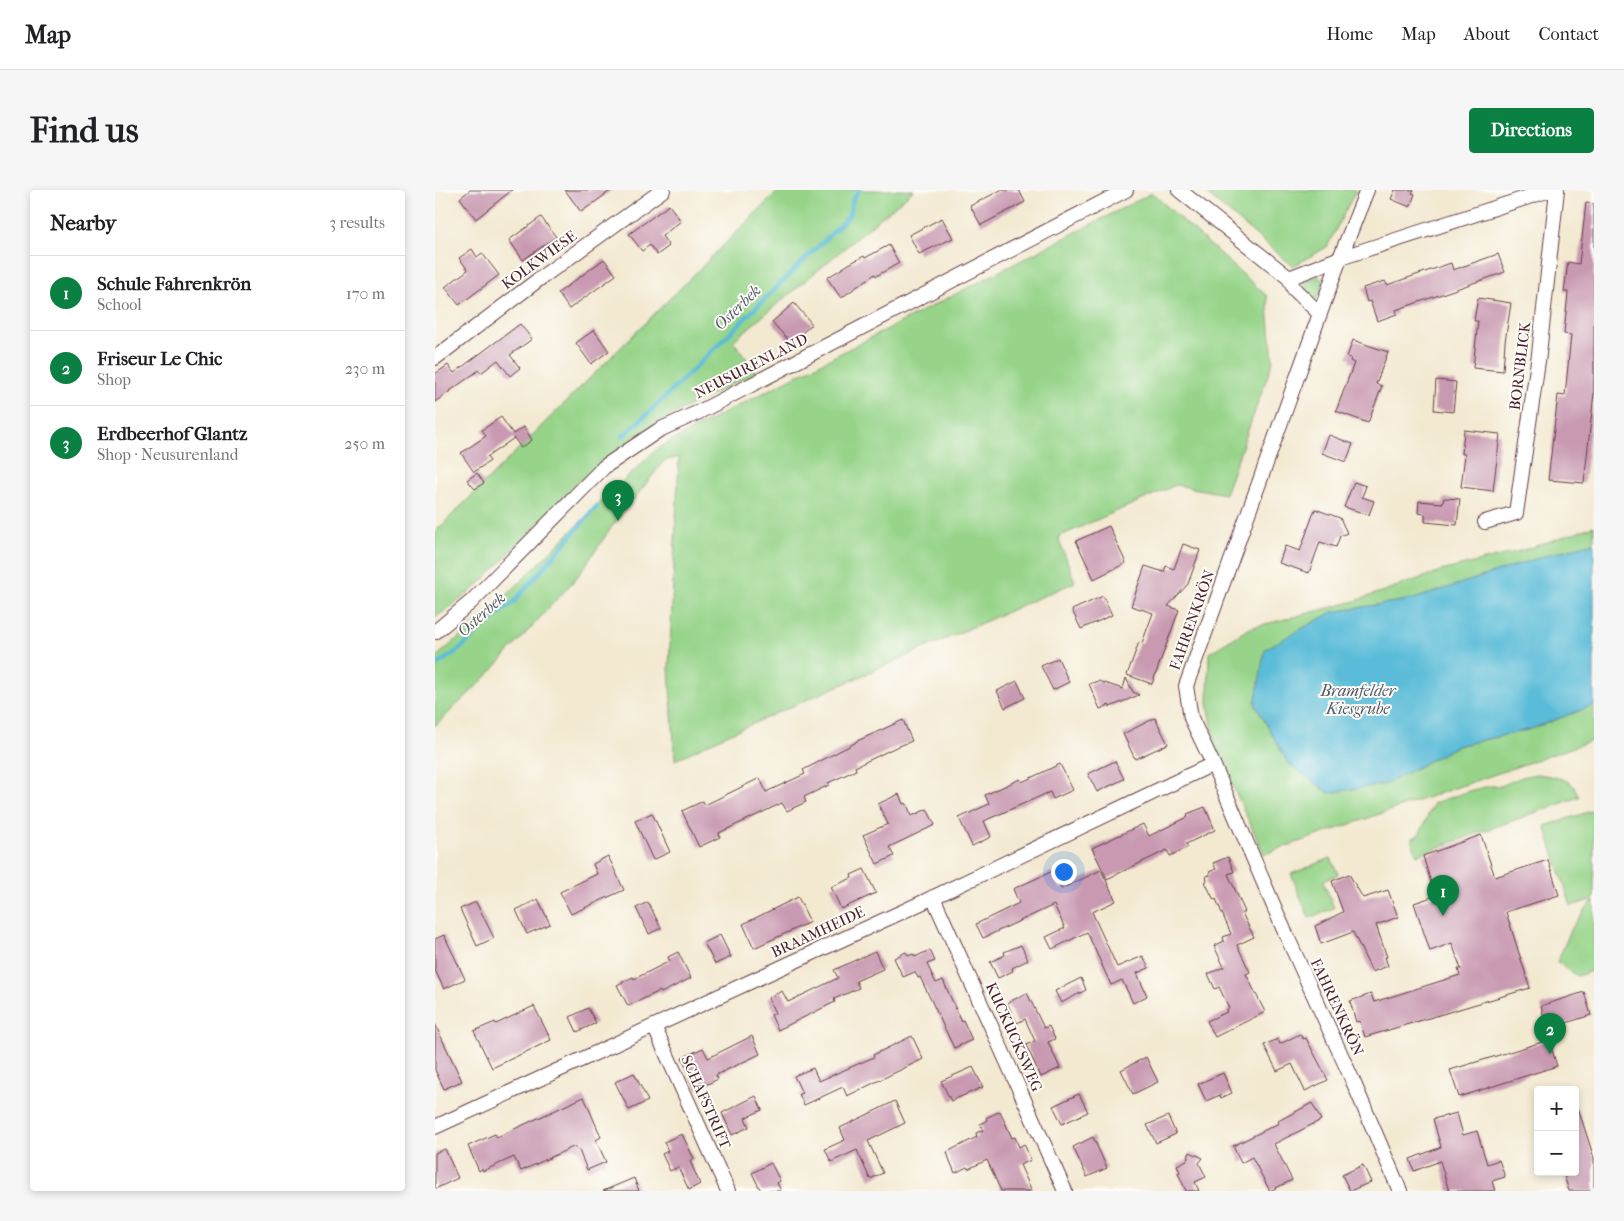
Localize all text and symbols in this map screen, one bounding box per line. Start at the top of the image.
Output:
text: Map [25,21,71,49]
text: Home [1326,24,1373,45]
text: Map [1401,24,1436,45]
text: About [1464,24,1510,45]
text: Contact [1538,24,1599,45]
button: Directions [1469,108,1594,153]
text: Find us [30,110,139,151]
text: Nearby [50,211,116,235]
text: 3 results [329,213,385,232]
street label: KOLKWIESE [498,227,580,293]
text: Schule Fahrenkrön [97,273,251,295]
water label: Osterbek [710,281,765,334]
text: 1 [63,284,69,303]
text: 170 m [346,284,385,303]
text: School [97,295,142,314]
street label: BORNBLICK [1506,320,1534,411]
street label: NEUSURENLAND [691,330,811,402]
text: Friseur Le Chic [97,348,223,370]
text: 2 [62,359,70,378]
text: 230 m [345,359,385,378]
text: Shop [97,370,131,389]
text: Erdbeerhof Glantz [97,423,247,445]
text: 3 [63,434,69,453]
text: 250 m [344,434,385,453]
text: Shop · Neusurenland [97,445,238,464]
pin: 3 [602,480,634,521]
street label: FAHRENKRÖN [1166,567,1219,673]
water label: Osterbek [454,588,509,641]
water label: Bramfelder Kiesgrube [1319,681,1397,718]
your location [1051,859,1077,885]
pin: 1 [1427,875,1459,916]
street label: BRAAMHEIDE [768,902,868,962]
street label: FAHRENKRÖN [1307,956,1368,1059]
street label: KUCKUCKSWEG [982,980,1046,1095]
pin: 2 [1534,1013,1566,1054]
street label: SCHAFSTRIFT [677,1052,735,1152]
map controls [1534,1086,1579,1176]
button: + [1534,1086,1579,1131]
button: − [1534,1131,1579,1176]

